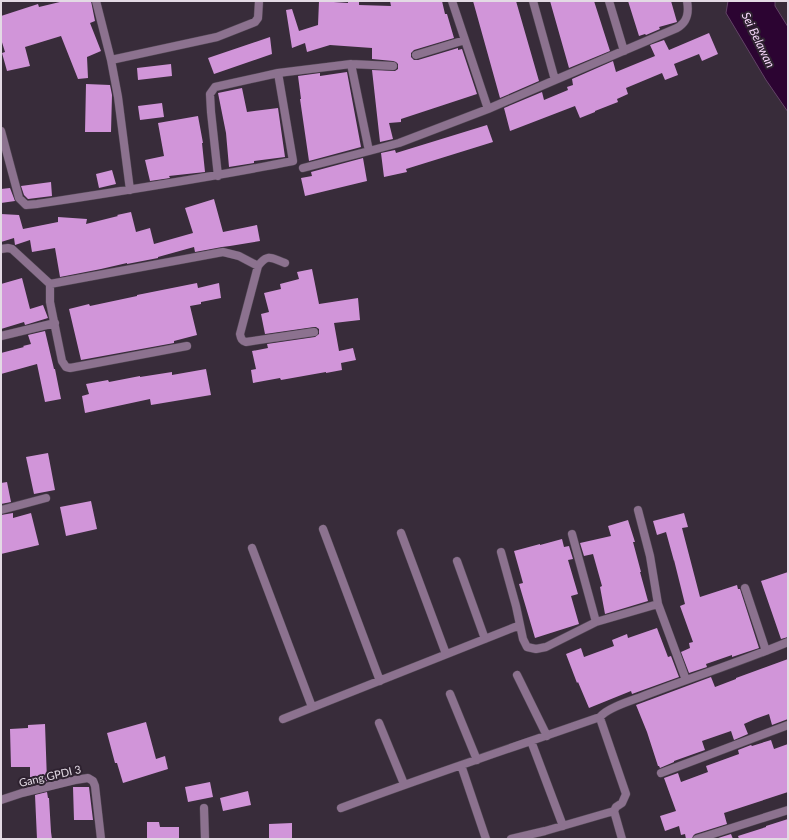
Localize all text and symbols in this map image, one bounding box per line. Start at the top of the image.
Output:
water label: Sei Belawan [739,9,778,70]
street label: Gang GPDI 3 [18,762,82,789]

